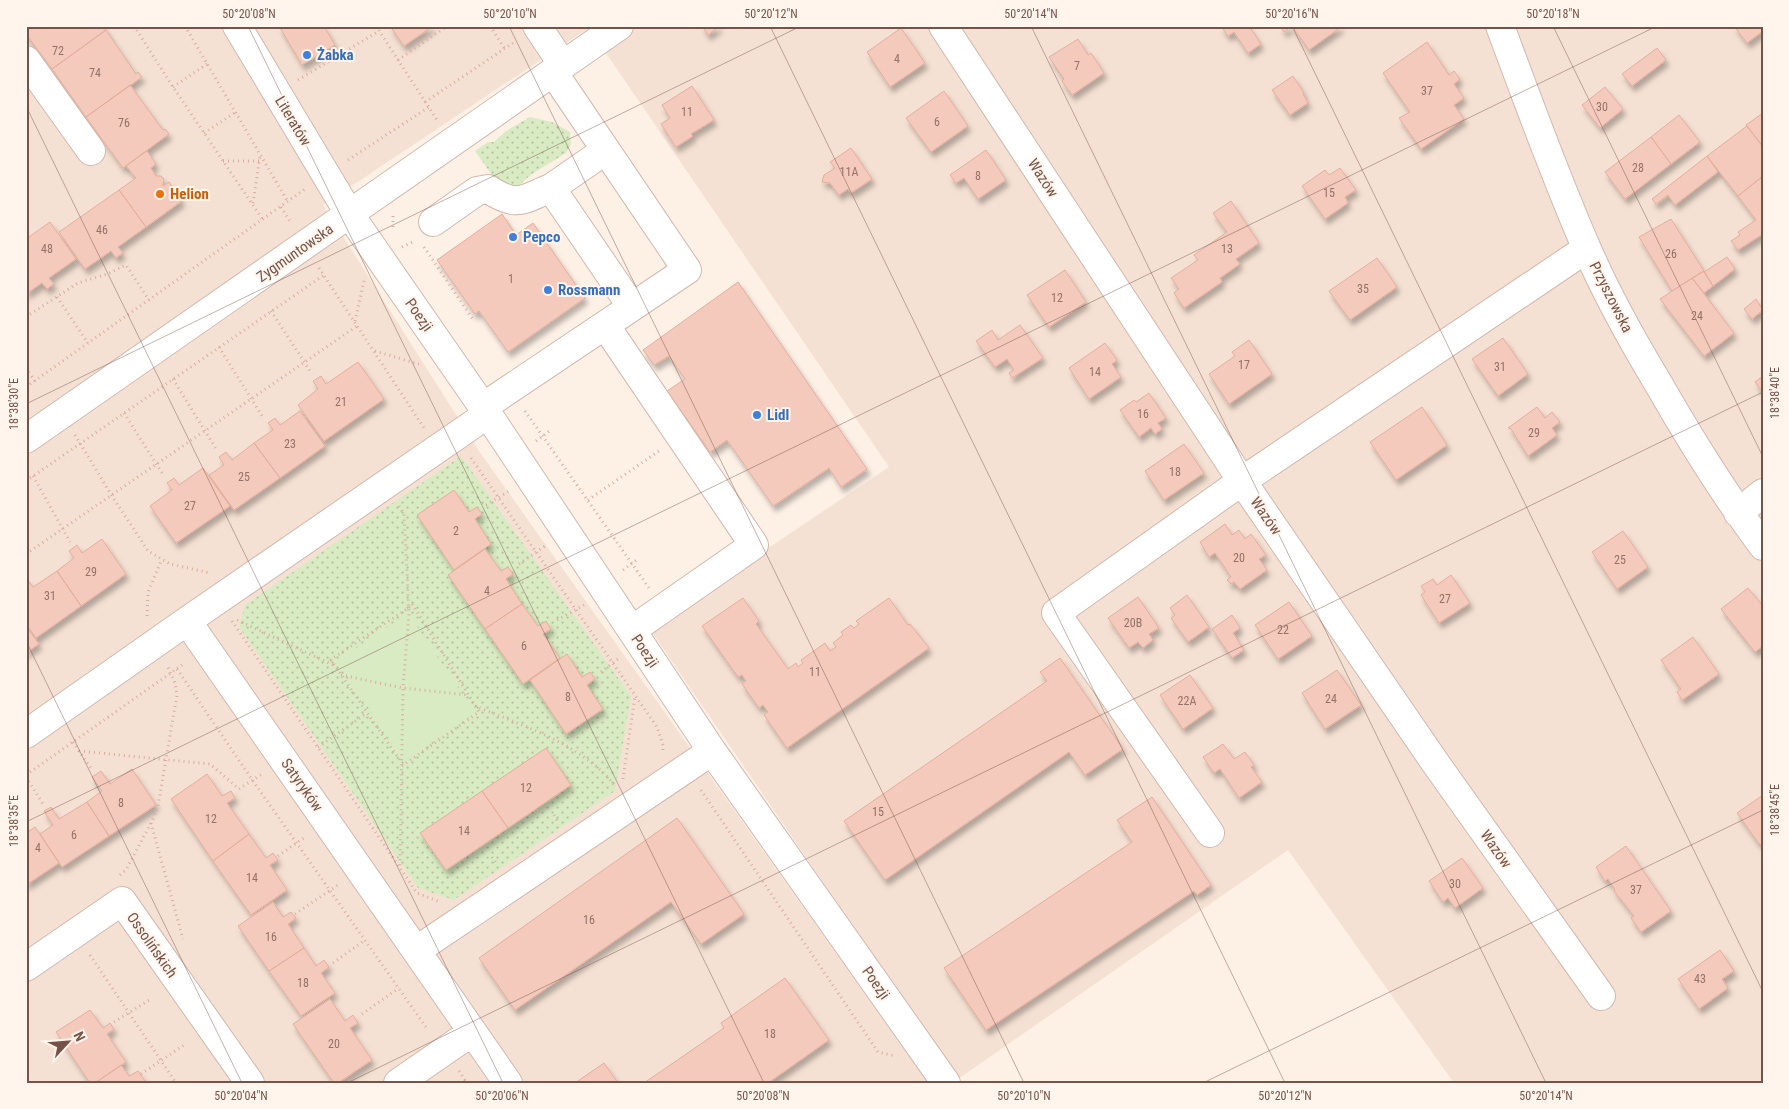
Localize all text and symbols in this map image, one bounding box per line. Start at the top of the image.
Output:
text: 50°20'08"N [222,7,276,21]
text: 50°20'10"N [483,7,537,21]
text: 50°20'12"N [744,7,798,21]
text: 50°20'14"N [1004,7,1058,21]
text: 50°20'16"N [1265,7,1319,21]
text: 50°20'18"N [1526,7,1580,21]
house number: 72 [52,44,64,58]
place label: Żabka [317,46,354,64]
marker: Żabka [301,49,313,61]
house number: 4 [894,52,900,66]
house number: 7 [1074,59,1080,73]
house number: 74 [89,66,101,80]
house number: 37 [1421,84,1433,98]
street label: Literatów [271,93,315,149]
house number: 30 [1596,100,1608,114]
house number: 11 [681,105,693,119]
house number: 6 [934,115,940,129]
house number: 76 [118,116,130,130]
street label: Wazów [1024,155,1062,201]
house number: 28 [1632,161,1644,175]
house number: 11A [840,165,858,179]
house number: 8 [975,169,981,183]
place label: Helion [170,185,209,203]
house number: 15 [1323,186,1335,200]
marker: Helion [154,188,166,200]
street label: Zygmuntowska [253,220,337,286]
house number: 46 [96,223,108,237]
place label: Pepco [523,228,560,246]
marker: Pepco [507,231,519,243]
house number: 48 [41,242,53,256]
house number: 13 [1221,242,1233,256]
house number: 26 [1665,247,1677,261]
street label: Przyszowska [1585,259,1637,335]
house number: 1 [508,272,514,286]
place label: Rossmann [558,281,620,299]
house number: 35 [1357,282,1369,296]
marker: Rossmann [542,284,554,296]
house number: 12 [1051,291,1063,305]
street label: Poezji [401,295,437,335]
house number: 24 [1691,309,1703,323]
house number: 17 [1238,358,1250,372]
house number: 31 [1494,360,1506,374]
house number: 14 [1089,365,1101,379]
text: 18°38'40"E [1768,367,1782,419]
text: 18°38'30"E [7,378,21,430]
house number: 21 [335,395,347,409]
place label: Lidl [767,406,789,424]
house number: 16 [1137,407,1149,421]
marker: Lidl [751,409,763,421]
house number: 29 [1528,426,1540,440]
house number: 23 [284,437,296,451]
house number: 18 [1169,465,1181,479]
house number: 25 [238,470,250,484]
street label: Wazów [1247,494,1286,539]
house number: 27 [184,499,196,513]
house number: 2 [453,524,459,538]
house number: 20 [1233,551,1245,565]
house number: 25 [1614,553,1626,567]
house number: 29 [85,565,97,579]
house number: 4 [484,584,490,598]
house number: 31 [44,589,56,603]
house number: 27 [1439,592,1451,606]
house number: 20B [1124,616,1142,630]
house number: 22 [1277,623,1289,637]
street label: Poezji [627,631,663,671]
house number: 6 [521,639,527,653]
house number: 11 [809,665,821,679]
house number: 8 [565,690,571,704]
house number: 24 [1325,692,1337,706]
house number: 22A [1178,694,1196,708]
street label: Satyryków [277,755,327,815]
house number: 12 [520,781,532,795]
text: 18°38'45"E [1768,784,1782,836]
text: 18°38'35"E [7,795,21,847]
house number: 8 [118,796,124,810]
house number: 15 [872,805,884,819]
house number: 12 [205,812,217,826]
house number: 14 [458,824,470,838]
street label: Wazów [1477,827,1516,872]
house number: 6 [71,828,77,842]
house number: 4 [35,841,41,855]
house number: 14 [246,871,258,885]
house number: 30 [1449,877,1461,891]
house number: 37 [1630,883,1642,897]
street label: Ossolińskich [123,909,181,981]
house number: 16 [583,913,595,927]
house number: 16 [265,930,277,944]
street label: Poezji [858,963,894,1003]
house number: 43 [1694,972,1706,986]
house number: 18 [297,976,309,990]
north arrow [42,1016,92,1066]
house number: 18 [764,1027,776,1041]
text: N [71,1029,89,1044]
house number: 20 [328,1037,340,1051]
text: 50°20'04"N [214,1089,268,1103]
text: 50°20'06"N [475,1089,529,1103]
text: 50°20'08"N [736,1089,790,1103]
text: 50°20'10"N [997,1089,1051,1103]
text: 50°20'12"N [1258,1089,1312,1103]
text: 50°20'14"N [1519,1089,1573,1103]

